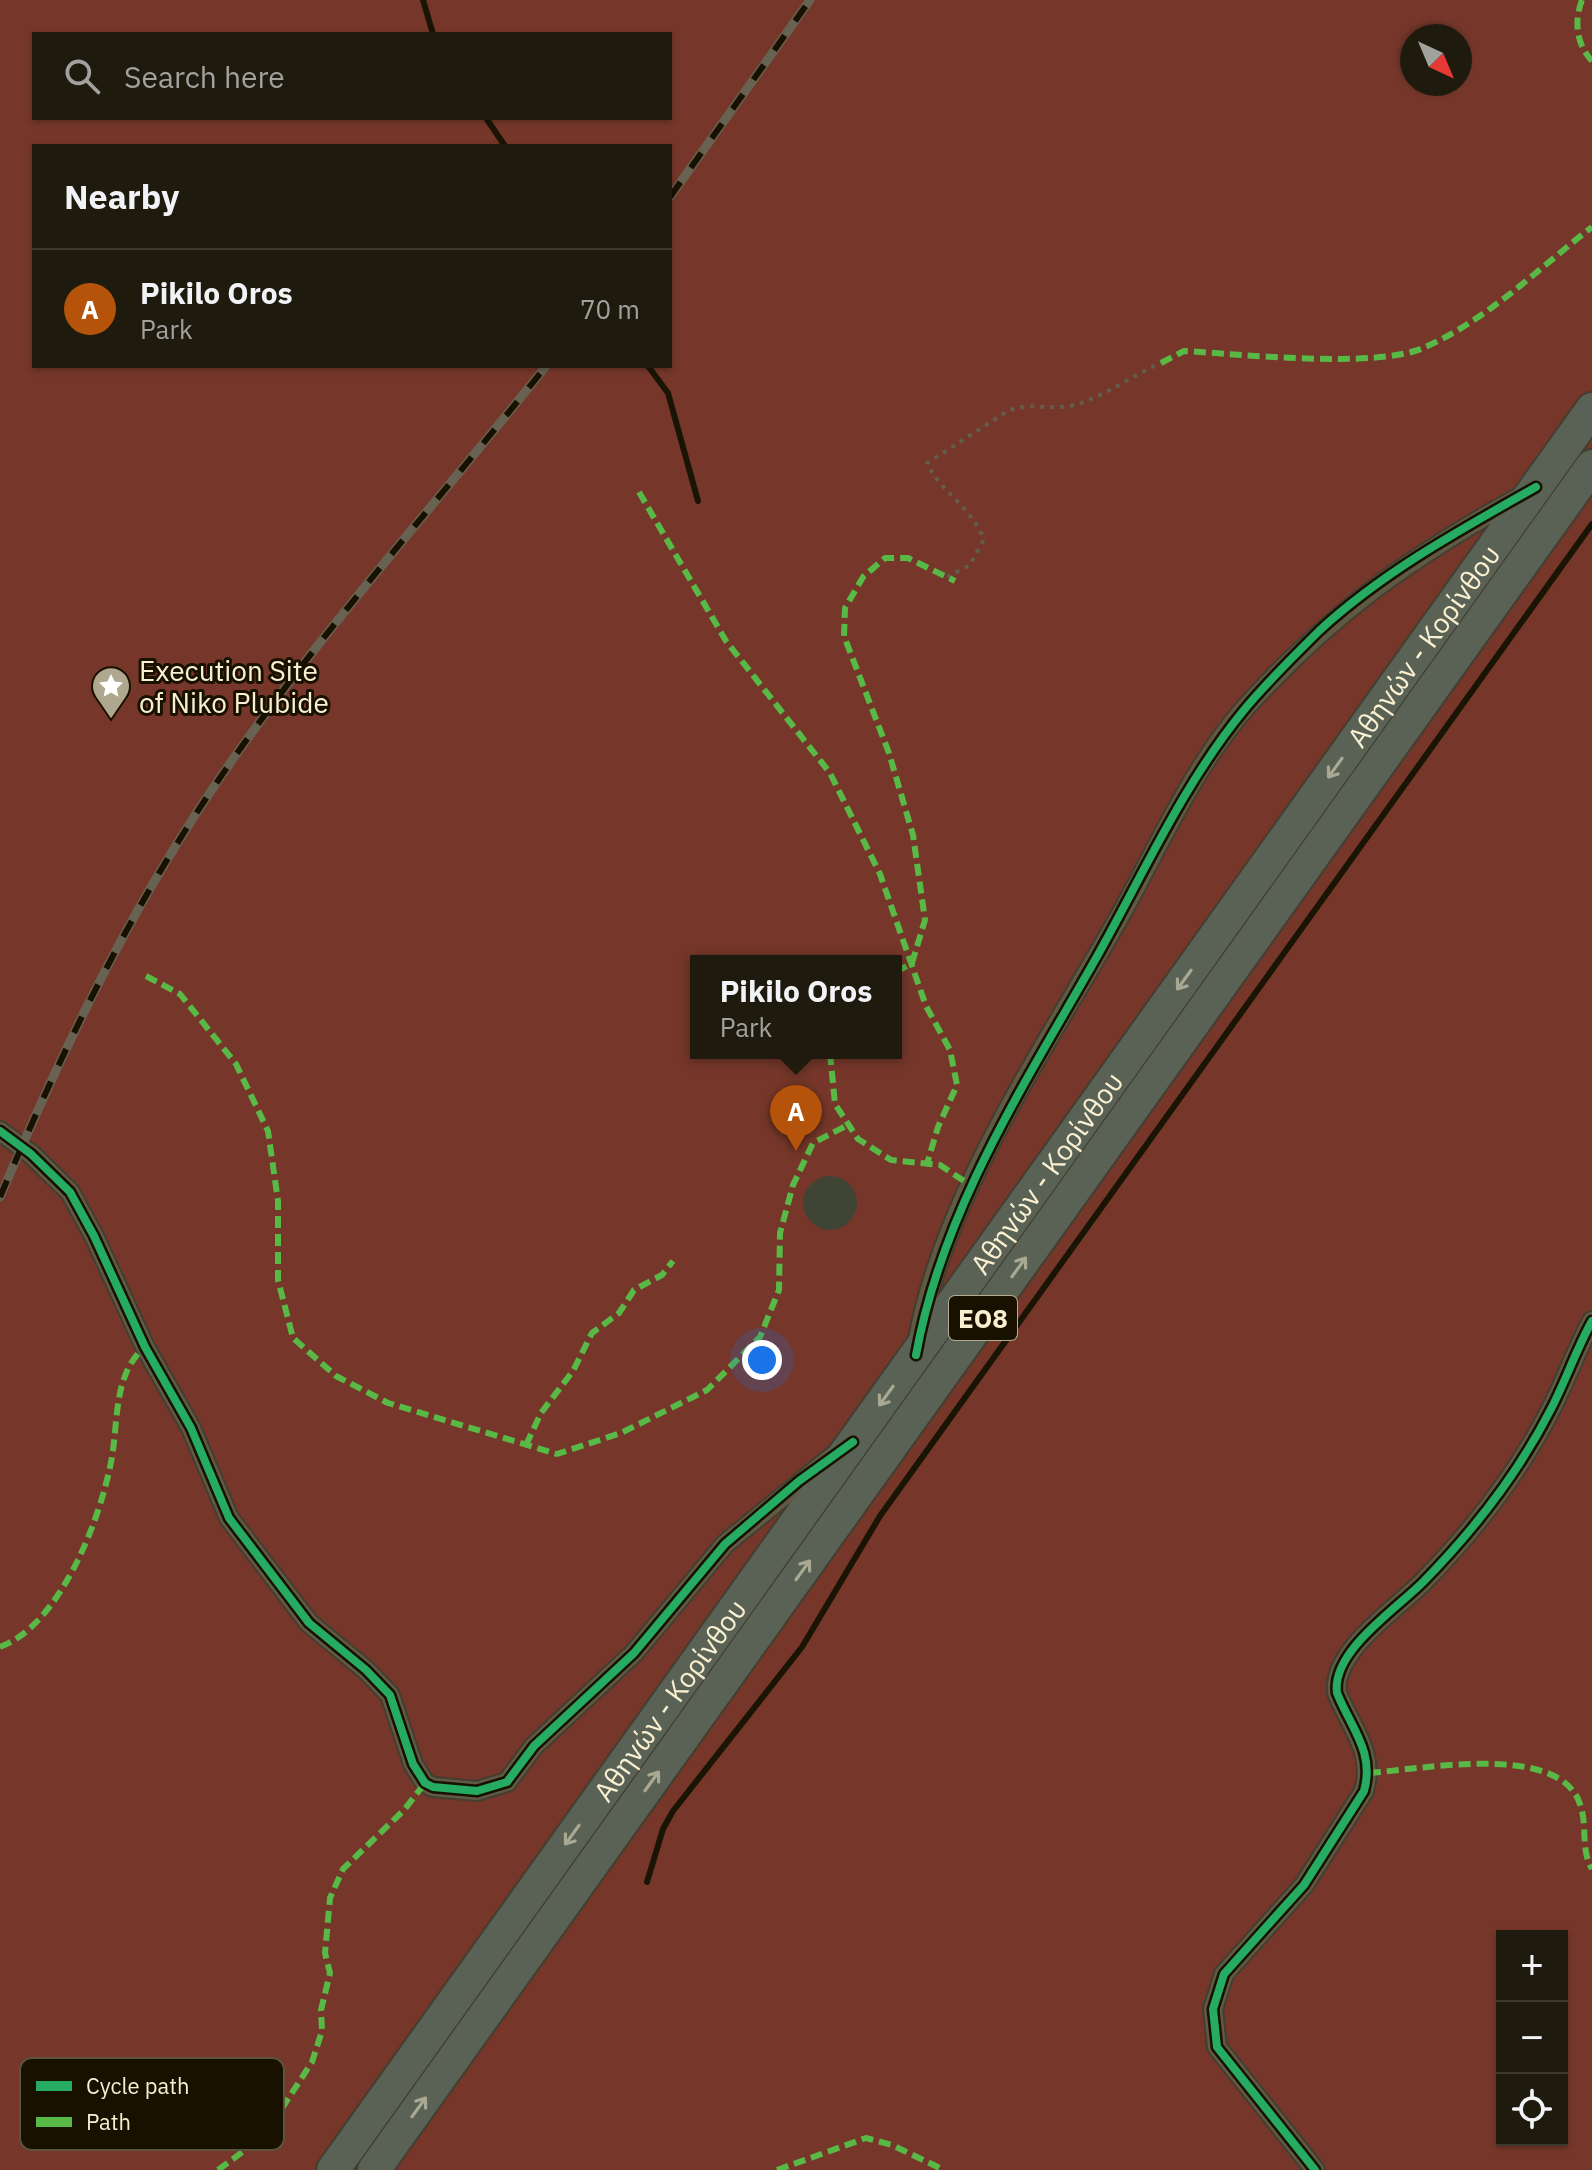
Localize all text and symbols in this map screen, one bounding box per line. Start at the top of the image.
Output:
north arrow [1400,24,1472,96]
search box [32,32,672,120]
icon: search [60,54,104,98]
text: Search here [124,57,285,96]
text: Nearby [64,174,179,218]
text: Pikilo Oros [140,273,293,312]
text: A [81,292,99,326]
text: 70 m [580,292,640,326]
text: Park [140,312,193,346]
street label: Αθηνών - Κορίνθου [1338,537,1508,754]
place label: Execution Site of Niko Plubide [139,652,329,721]
place icon: Execution Site of Niko Plubide [90,665,132,720]
one-way arrow [1327,757,1343,779]
popup [690,955,902,1059]
one-way arrow [1176,968,1192,990]
text: Pikilo Oros [720,971,872,1010]
text: Park [720,1010,772,1044]
street label: Αθηνών - Κορίνθου [961,1064,1131,1281]
pin: A [770,1085,822,1151]
one-way arrow [1011,1257,1028,1278]
road number: ΕΟ8 [949,1296,1017,1340]
your location [742,1340,782,1380]
one-way arrow [878,1385,894,1407]
one-way arrow [795,1559,811,1581]
street label: Αθηνών - Κορίνθου [584,1591,754,1808]
one-way arrow [644,1771,660,1793]
one-way arrow [564,1824,580,1846]
map controls [1496,1930,1568,2146]
button: + [1496,1930,1568,2002]
button: − [1496,2002,1568,2074]
legend [20,2058,284,2150]
text: Cycle path [86,2071,190,2100]
button: locate [1496,2074,1568,2146]
one-way arrow [411,2096,427,2118]
text: Path [86,2107,131,2136]

